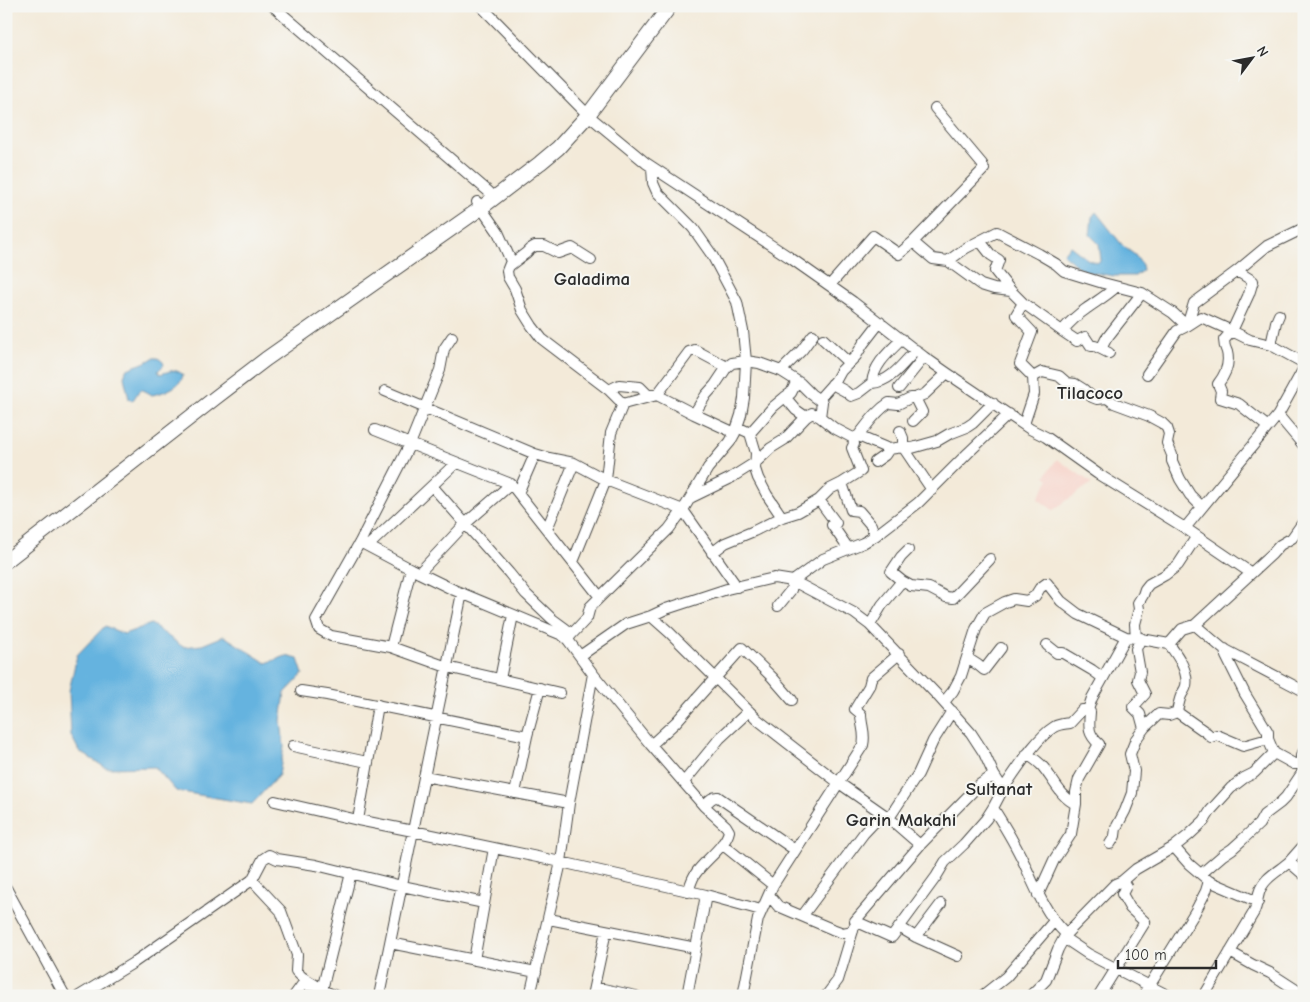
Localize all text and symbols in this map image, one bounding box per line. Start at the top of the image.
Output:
north arrow [1228,32,1278,82]
text: N [1253,43,1272,60]
district label: Galadima [554,268,630,290]
district label: Tilacoco [1057,382,1123,404]
district label: Sultanat [966,778,1033,800]
district label: Garin Makahi [846,809,956,831]
scale bar [1118,937,1215,969]
text: 100 m [1125,946,1167,964]

